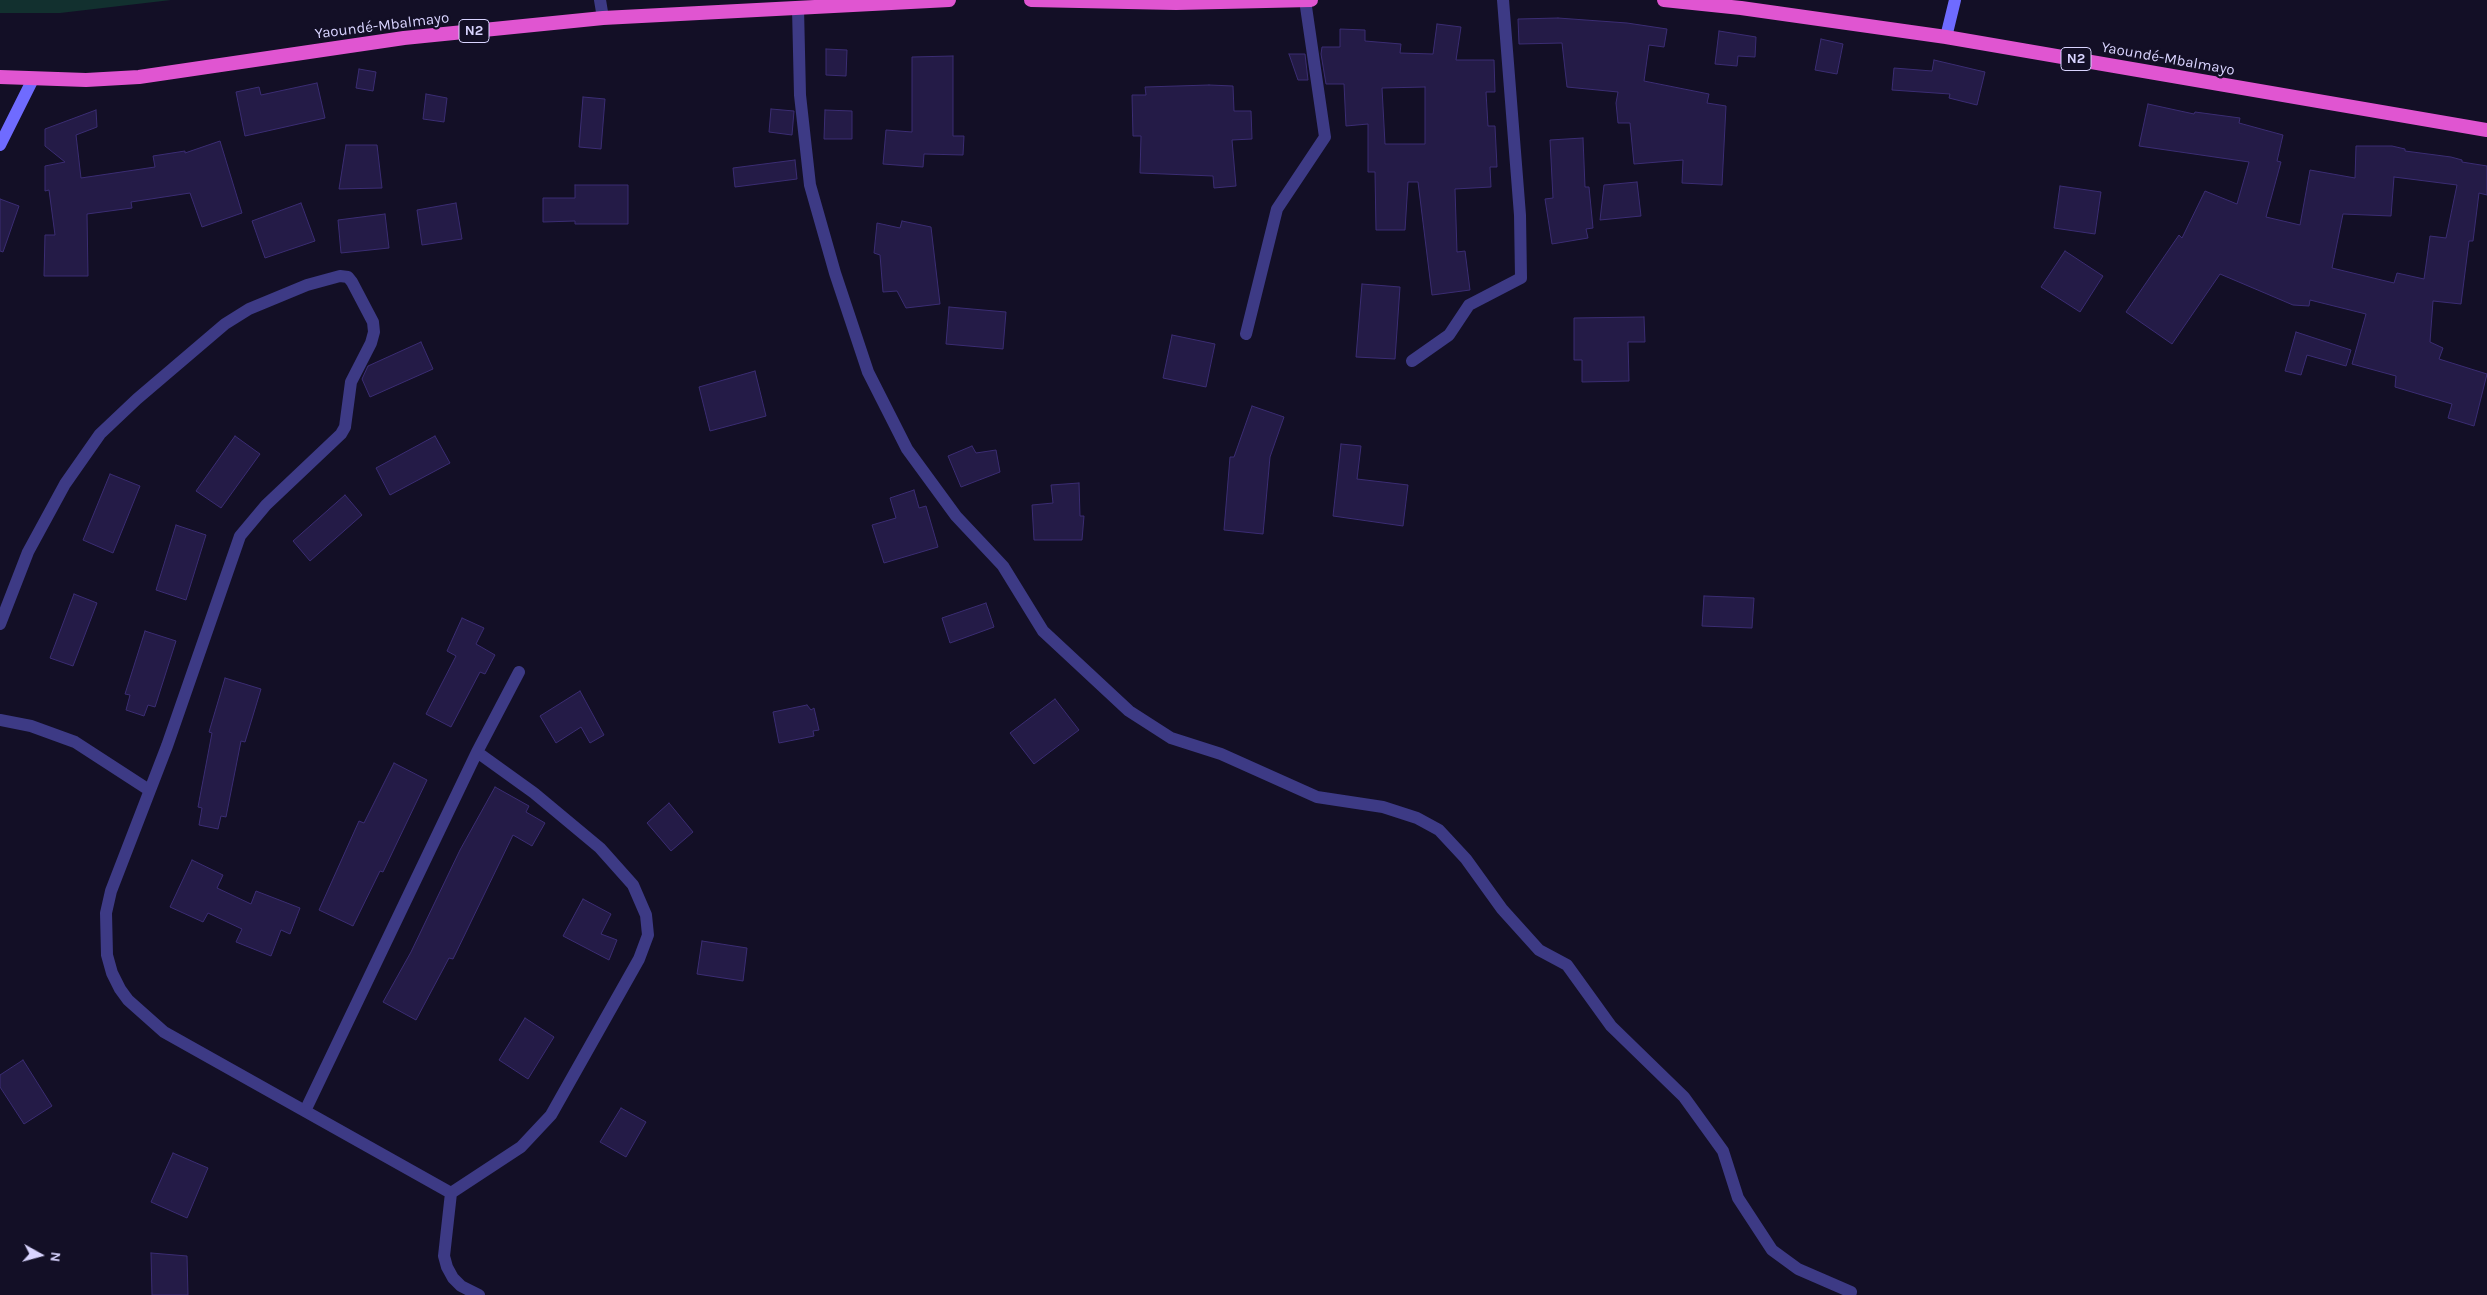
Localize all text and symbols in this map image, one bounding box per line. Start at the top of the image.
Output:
street label: Yaoundé-Mbalmayo [314,9,450,43]
road number: N2 [459,20,489,42]
street label: Yaoundé-Mbalmayo [2100,38,2236,80]
road number: N2 [2061,48,2091,70]
north arrow [15,1230,65,1280]
text: N [46,1251,64,1263]

